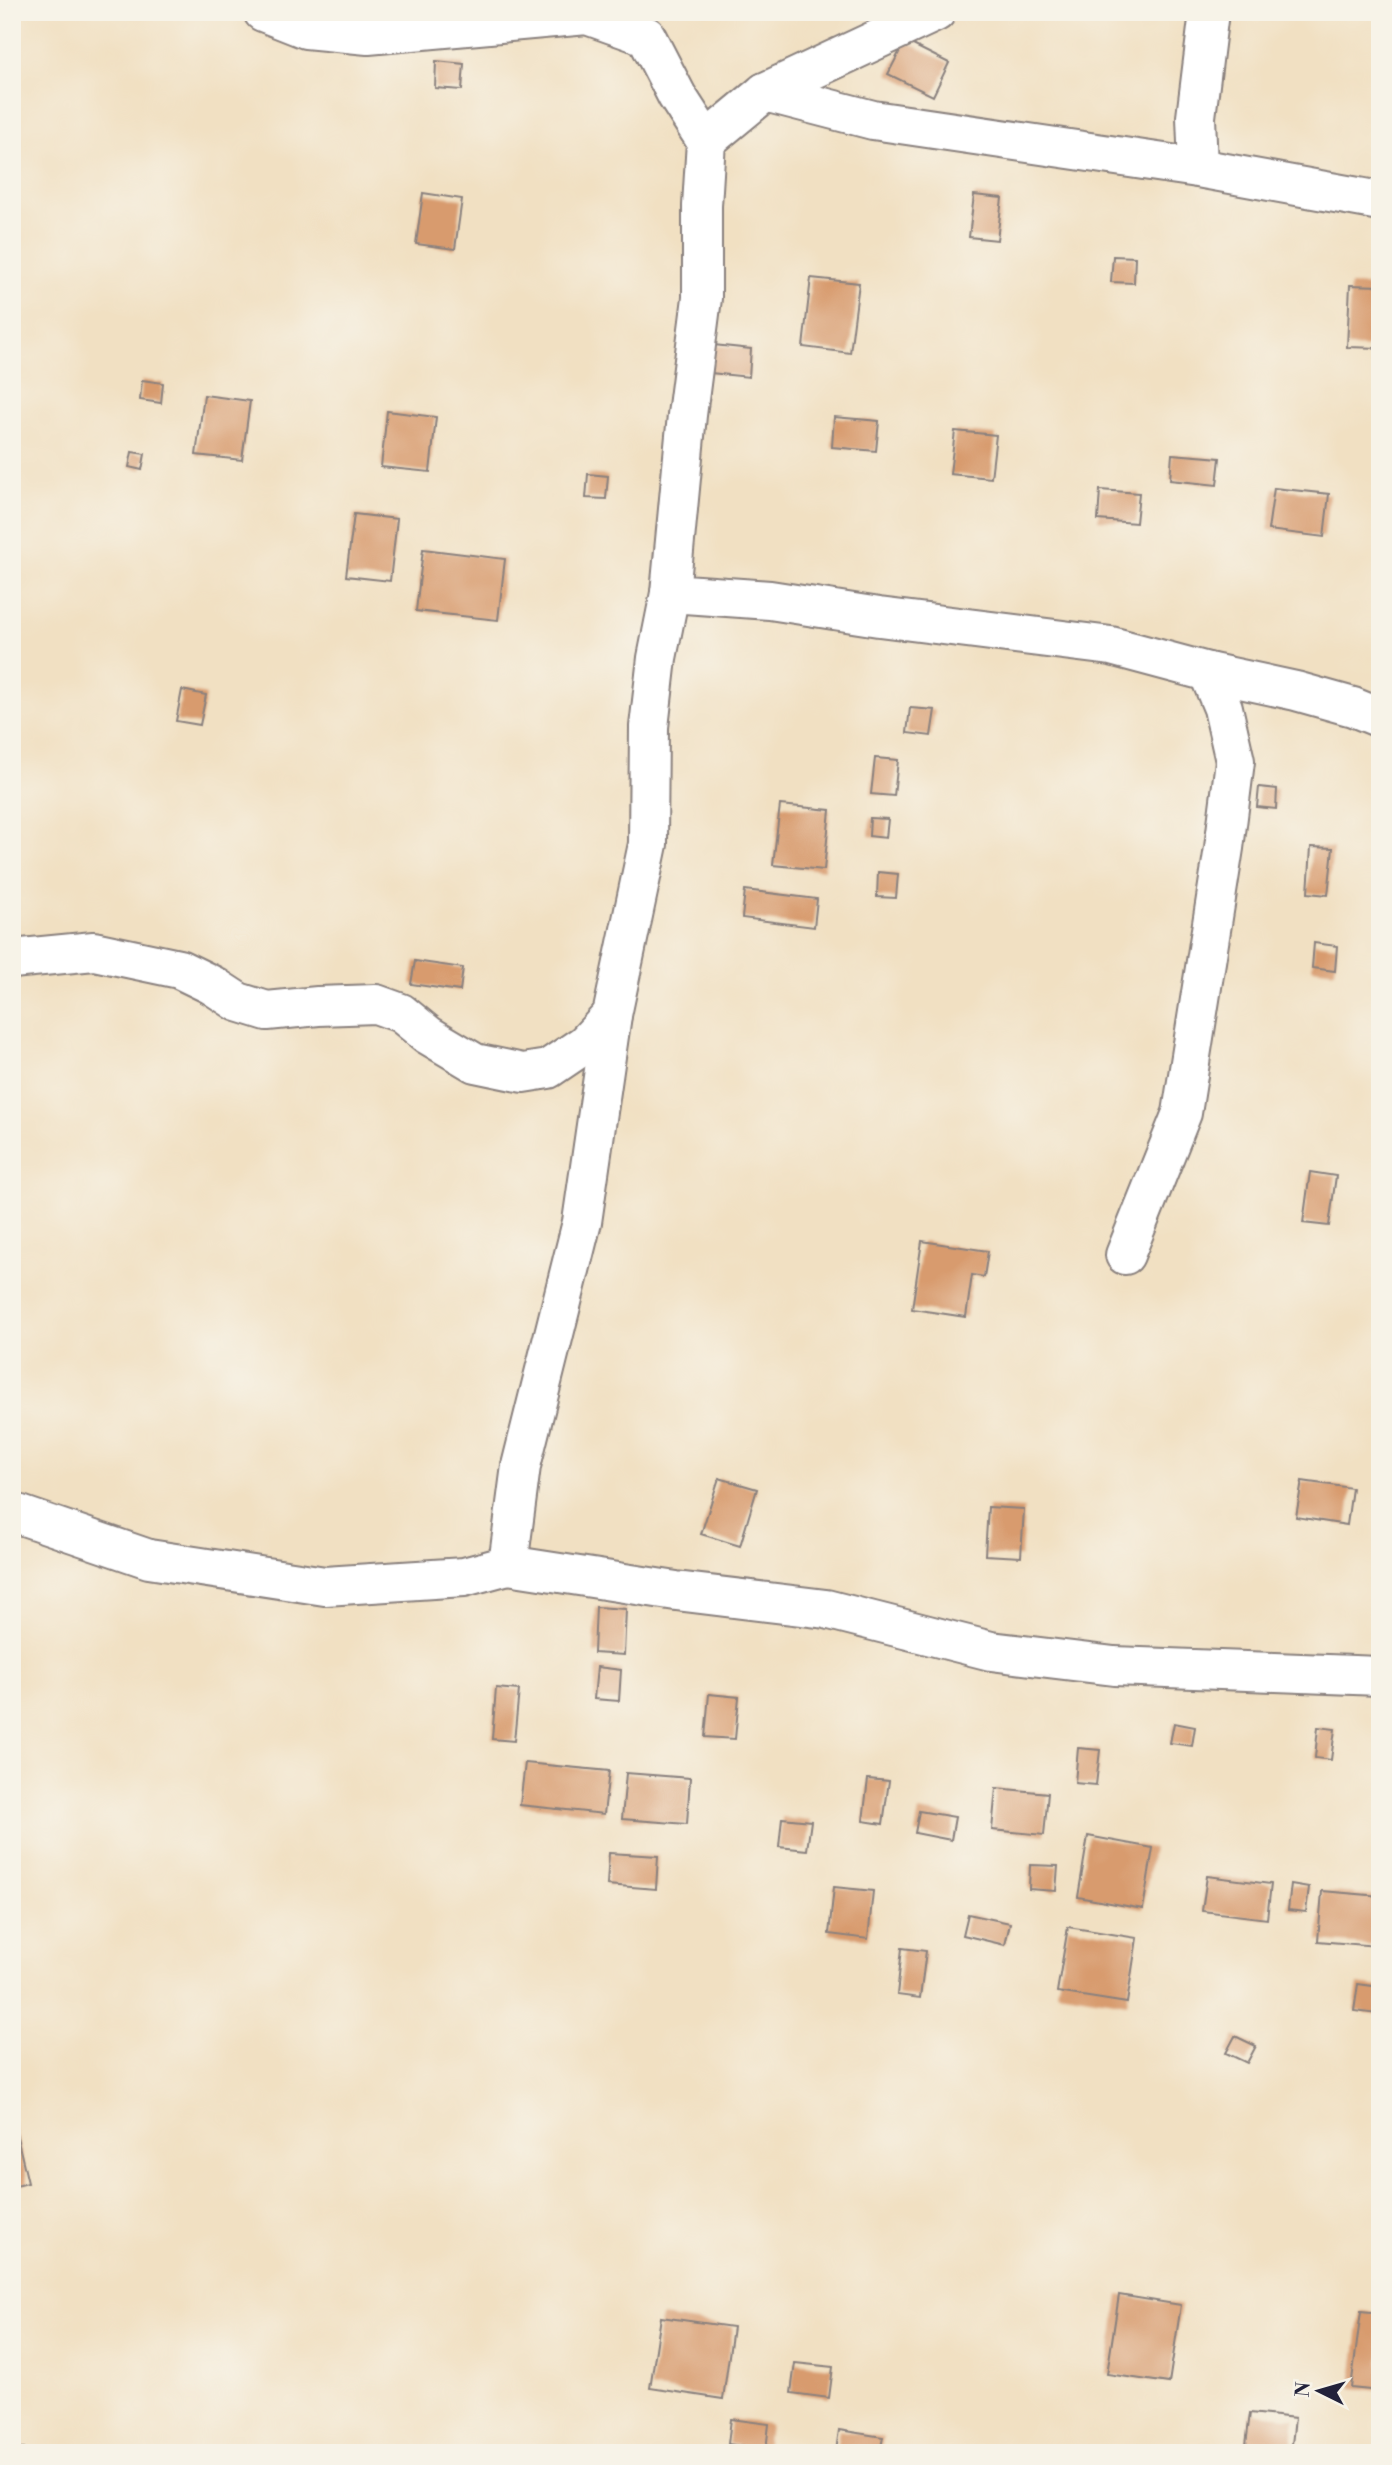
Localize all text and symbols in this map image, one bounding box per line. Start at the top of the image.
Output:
north arrow [1284,2356,1354,2426]
text: N [1290,2381,1316,2398]

